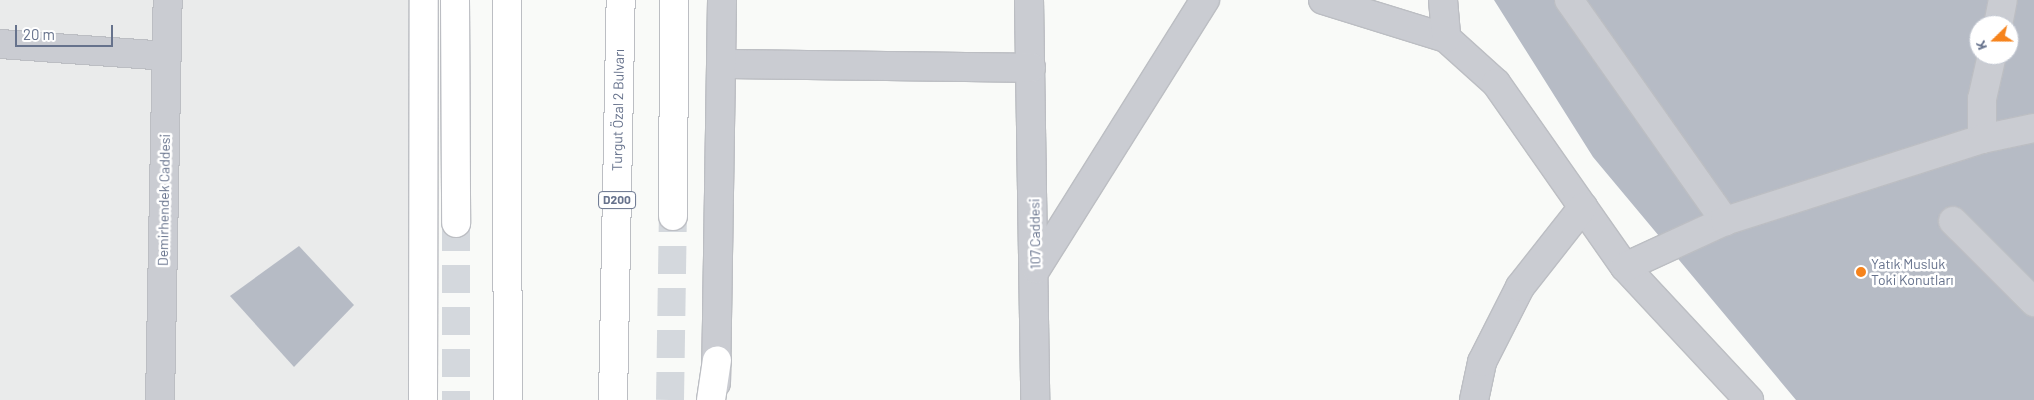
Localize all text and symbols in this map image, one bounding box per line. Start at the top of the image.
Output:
scale bar [18,15,115,47]
north arrow [1969,15,2019,65]
text: 20 m [23,25,55,43]
text: K [1971,38,1990,53]
street label: Turgut Özal 2 Bulvarı [609,49,627,171]
street label: Demirhendek Caddesi [154,134,174,266]
road number: D200 [597,190,637,210]
street label: 107 Caddesi [1026,199,1044,269]
place label: Yatık Musluk Toki Konutları [1871,256,1954,288]
marker: Yatık Musluk Toki Konutları [1855,266,1867,278]

